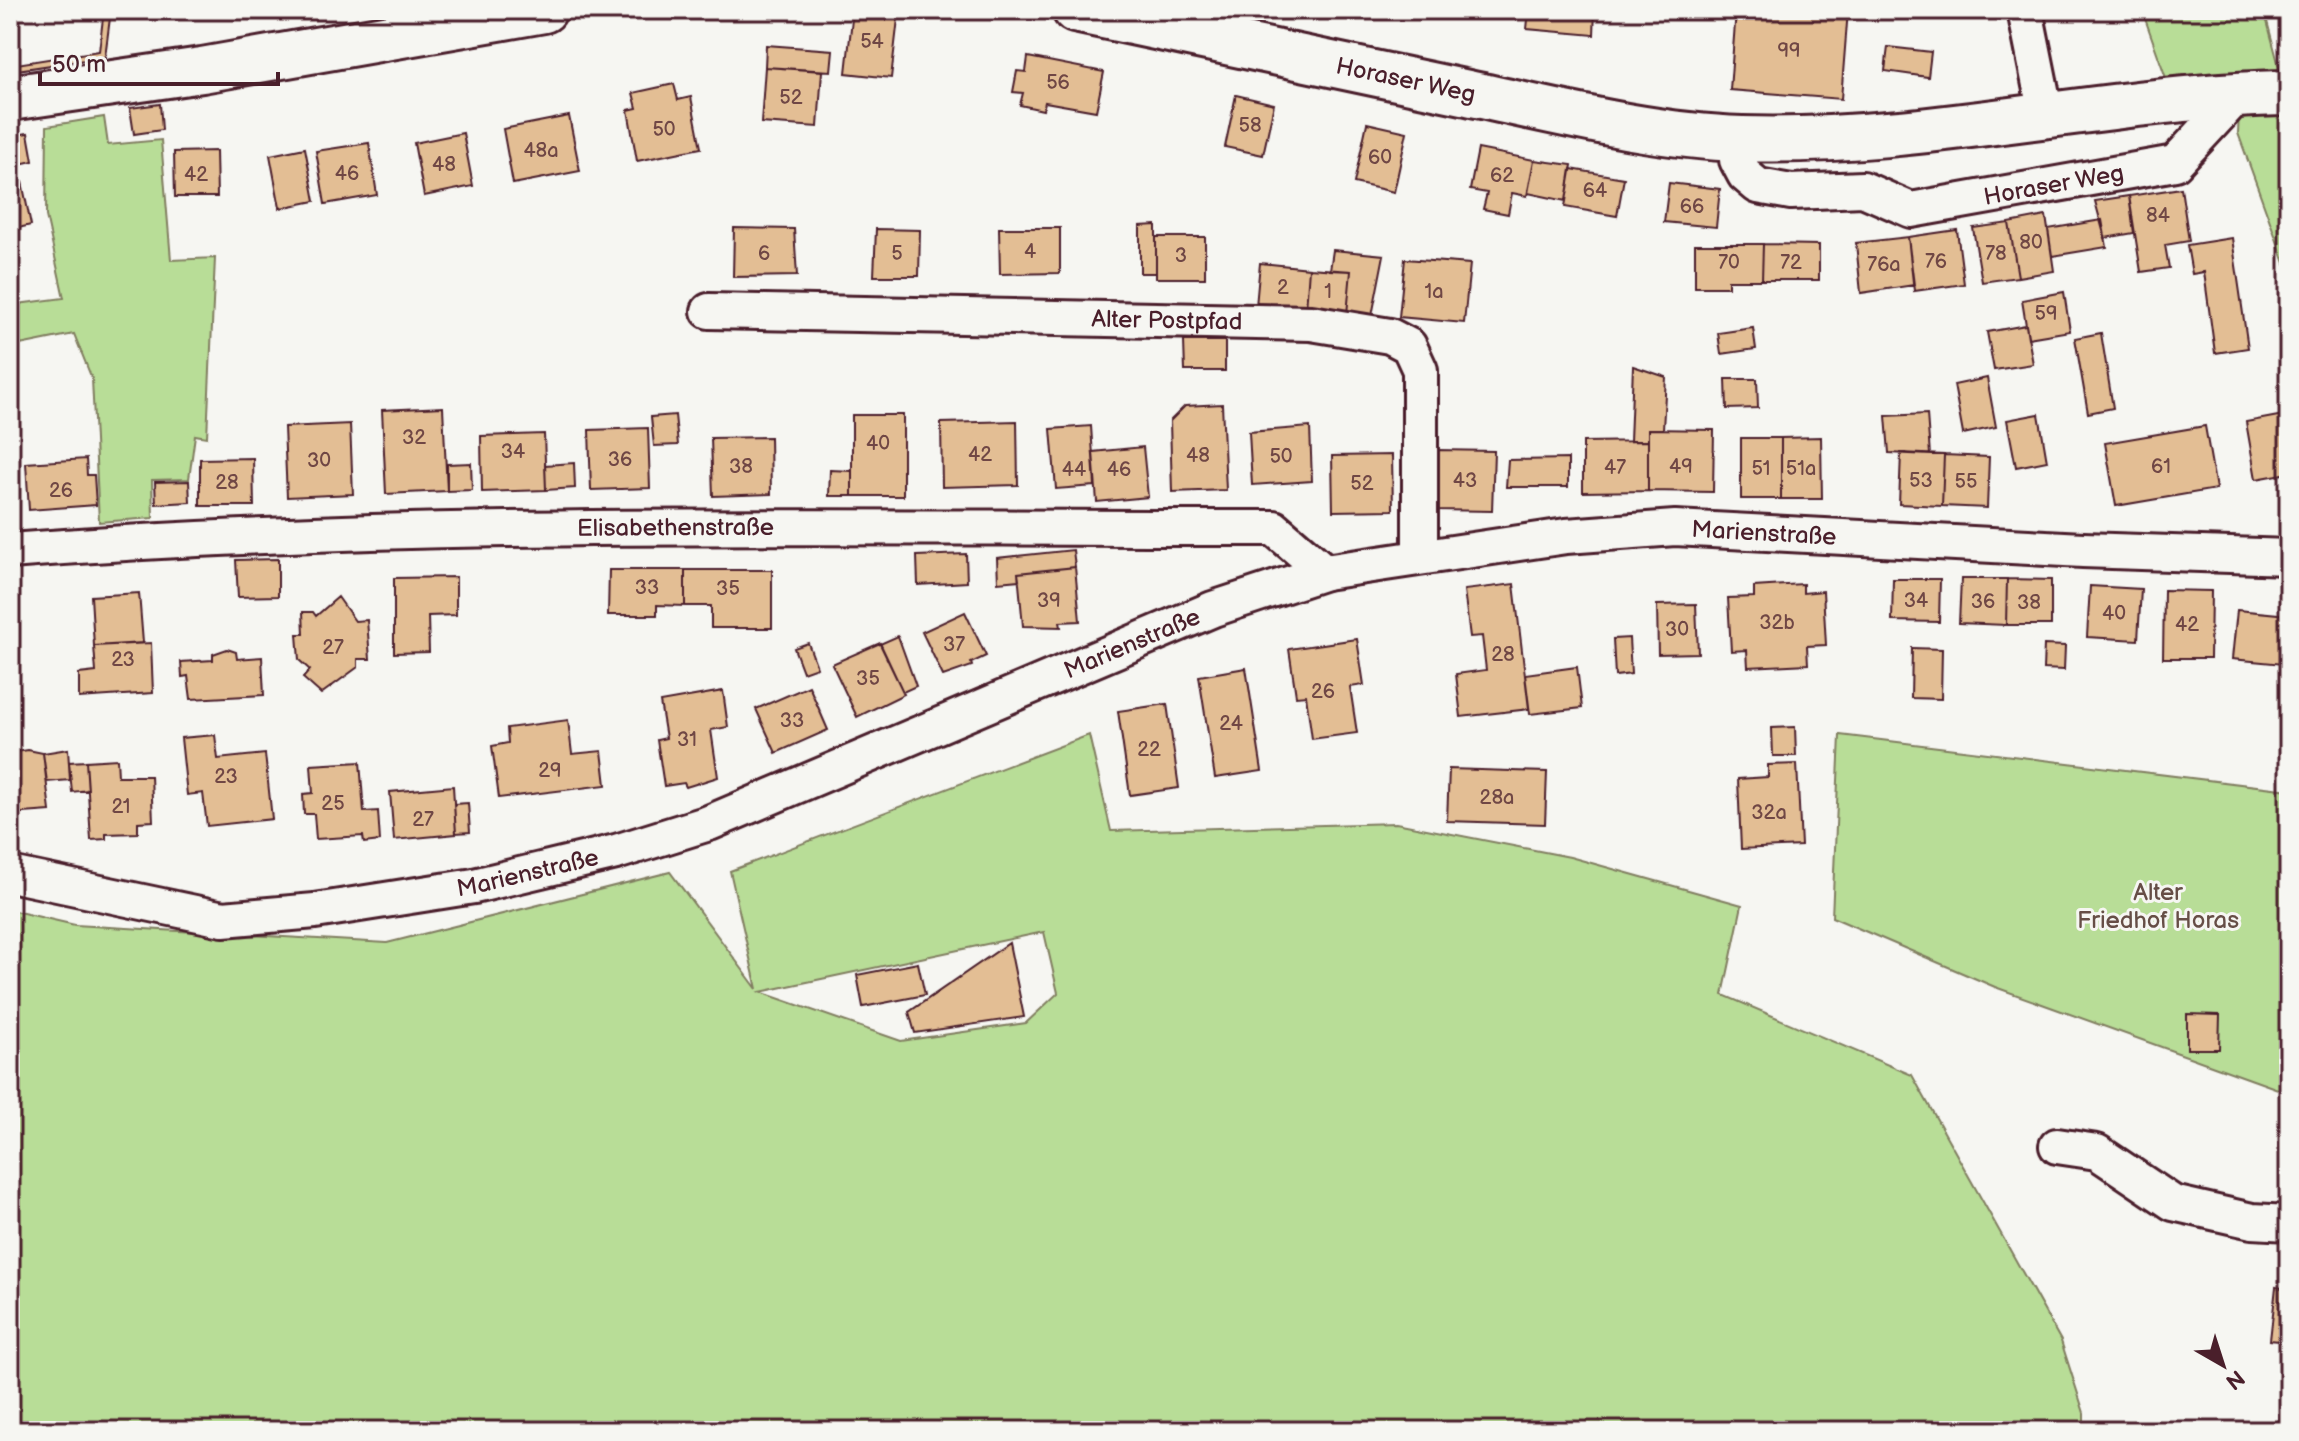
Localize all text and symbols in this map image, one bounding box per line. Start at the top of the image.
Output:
house number: 54 [860,30,884,54]
scale bar [40,36,278,86]
house number: 99 [1777,39,1801,63]
text: 50 m [52,50,106,79]
street label: Horaser Weg [1333,51,1478,109]
house number: 56 [1046,71,1070,95]
house number: 52 [779,86,803,110]
house number: 58 [1238,114,1262,138]
house number: 50 [652,118,676,142]
house number: 48a [523,139,559,163]
house number: 60 [1368,146,1392,170]
house number: 48 [432,153,456,177]
street label: Horaser Weg [1981,158,2126,212]
house number: 46 [335,162,359,186]
house number: 42 [184,163,208,187]
house number: 62 [1490,164,1514,188]
house number: 64 [1583,179,1607,203]
house number: 66 [1680,195,1704,219]
house number: 84 [2146,204,2170,228]
house number: 80 [2019,231,2043,255]
house number: 4 [1024,240,1036,264]
house number: 6 [758,242,770,266]
house number: 5 [891,242,903,266]
house number: 78 [1985,242,2007,266]
house number: 3 [1175,244,1187,268]
house number: 76 [1925,250,1947,274]
house number: 70 [1718,251,1740,275]
house number: 72 [1780,251,1802,275]
house number: 76a [1867,253,1901,277]
house number: 2 [1277,276,1289,300]
house number: 1 [1324,280,1332,304]
house number: 1a [1424,280,1444,304]
house number: 59 [2034,302,2058,326]
street label: Alter Postpfad [1091,305,1243,337]
house number: 32 [402,426,426,450]
house number: 40 [866,432,890,456]
house number: 34 [501,440,525,464]
house number: 42 [968,443,992,467]
house number: 48 [1186,444,1210,468]
house number: 50 [1269,445,1293,469]
house number: 36 [608,448,632,472]
house number: 30 [307,449,331,473]
house number: 38 [729,455,753,479]
house number: 49 [1669,455,1693,479]
house number: 61 [2151,455,2171,479]
house number: 47 [1604,456,1626,480]
house number: 51 [1751,457,1771,481]
house number: 51a [1786,457,1816,481]
house number: 44 [1062,458,1086,482]
house number: 46 [1107,458,1131,482]
house number: 43 [1453,469,1477,493]
house number: 53 [1909,469,1933,493]
house number: 55 [1955,470,1977,494]
house number: 28 [215,471,239,495]
house number: 52 [1350,472,1374,496]
house number: 26 [49,479,73,503]
street label: Elisabethenstraße [577,513,774,543]
street label: Marienstraße [1691,515,1837,552]
house number: 33 [635,576,659,600]
house number: 35 [716,577,740,601]
house number: 39 [1037,589,1061,613]
house number: 34 [1904,589,1928,613]
house number: 36 [1971,590,1995,614]
house number: 38 [2017,591,2041,615]
street label: Marienstraße [1060,602,1205,686]
house number: 40 [2102,602,2126,626]
house number: 32b [1759,611,1795,635]
house number: 42 [2175,613,2199,637]
house number: 30 [1665,618,1689,642]
house number: 37 [943,633,965,657]
house number: 27 [322,636,344,660]
house number: 28 [1491,643,1515,667]
house number: 23 [111,648,135,672]
house number: 35 [856,667,880,691]
house number: 26 [1311,680,1335,704]
house number: 33 [780,709,804,733]
house number: 24 [1219,712,1243,736]
house number: 31 [677,728,697,752]
house number: 22 [1137,738,1161,762]
house number: 29 [538,759,562,783]
house number: 23 [214,765,238,789]
house number: 28a [1480,786,1514,810]
house number: 25 [321,792,345,816]
house number: 21 [111,795,131,819]
house number: 32a [1751,801,1787,825]
house number: 27 [412,808,434,832]
street label: Marienstraße [454,843,602,904]
park label: Alter Friedhof Horas [2077,878,2239,935]
north arrow [2183,1325,2263,1405]
text: N [2220,1364,2250,1395]

